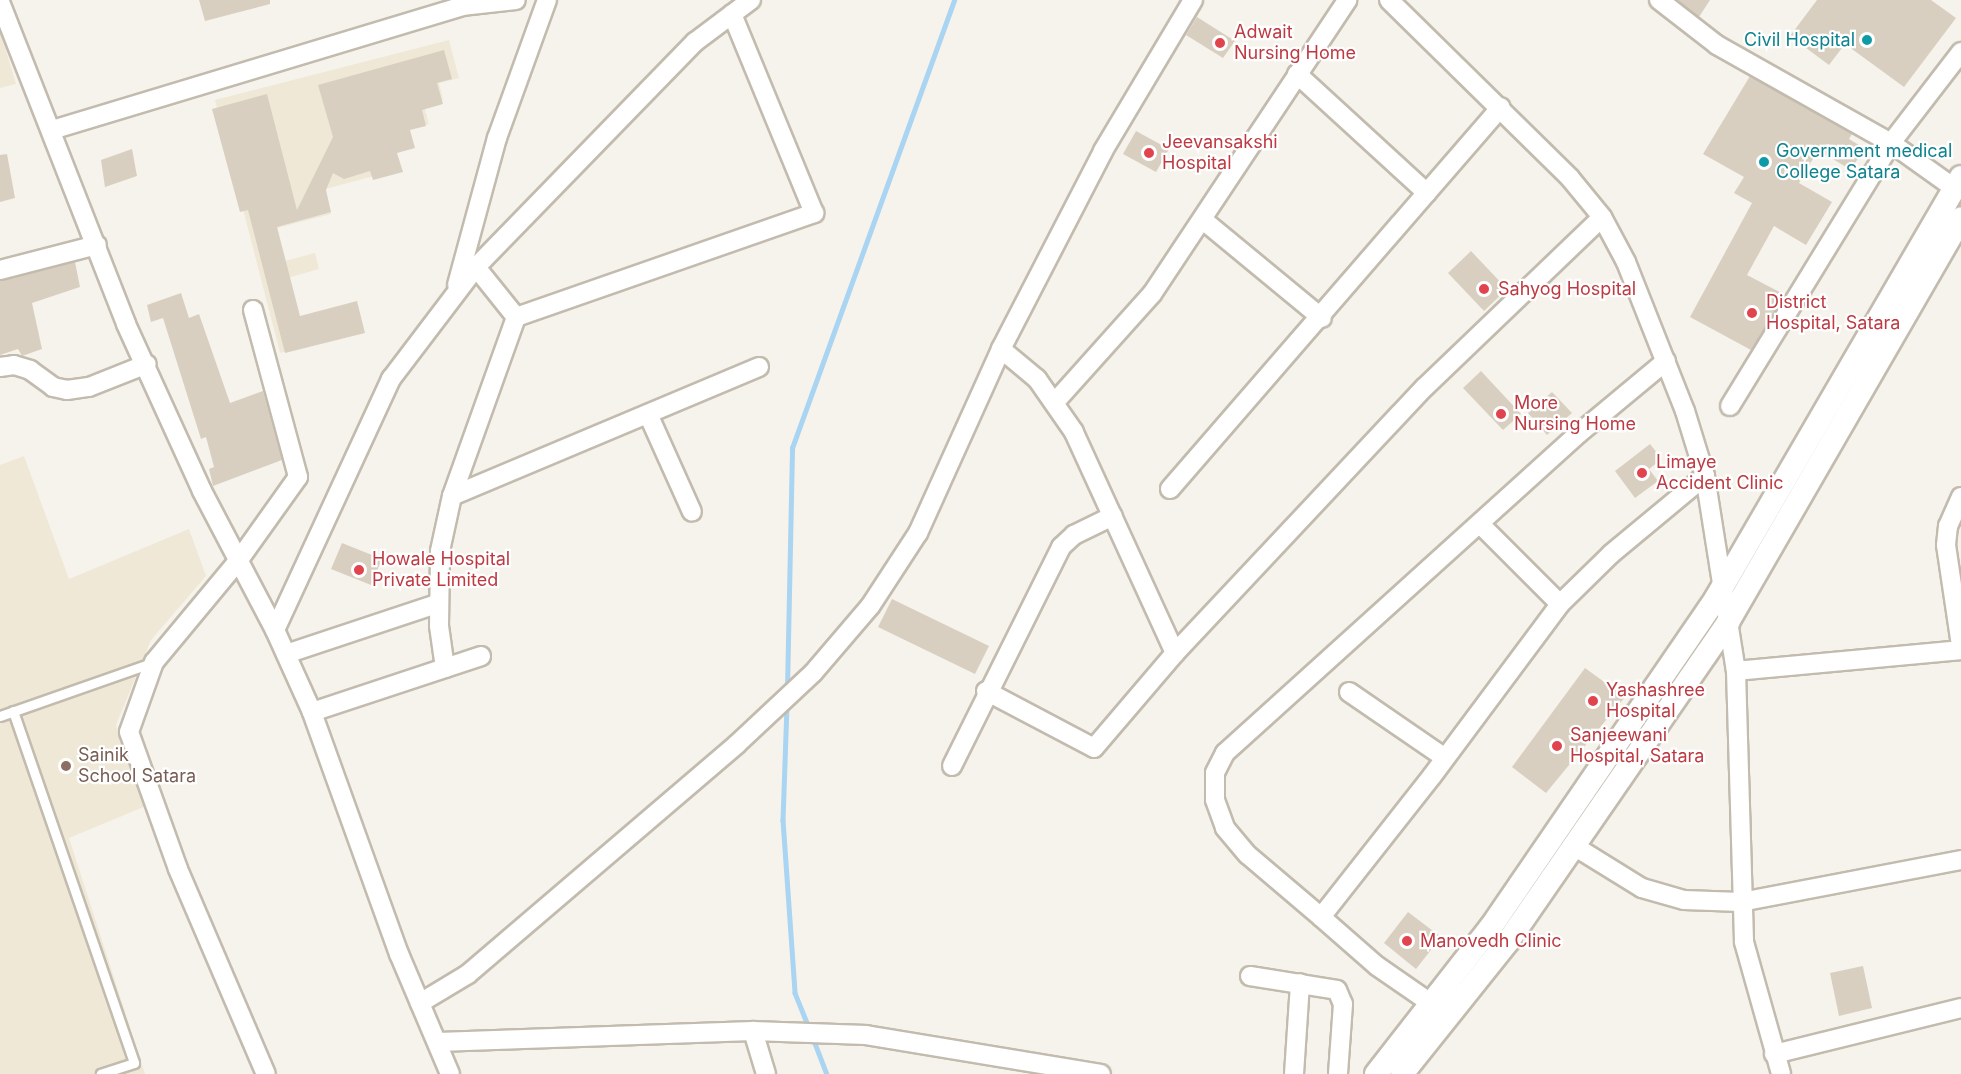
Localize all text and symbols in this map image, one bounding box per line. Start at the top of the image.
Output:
place label: Adwait Nursing Home [1234,22,1356,64]
place label: Civil Hospital [1744,29,1855,51]
marker: Civil Hospital [1860,33,1874,47]
marker: Adwait Nursing Home [1211,34,1229,52]
place label: Jeevansakshi Hospital [1162,132,1278,174]
place label: Government medical College Satara [1776,141,1952,184]
marker: Jeevansakshi Hospital [1140,144,1158,162]
marker: Government medical College Satara [1757,155,1771,169]
place label: Sahyog Hospital [1498,278,1636,300]
marker: Sahyog Hospital [1475,280,1493,298]
place label: District Hospital, Satara [1766,292,1900,334]
marker: District Hospital, Satara [1743,304,1761,322]
place label: More Nursing Home [1514,393,1636,436]
marker: More Nursing Home [1492,405,1510,423]
place label: Limaye Accident Clinic [1656,452,1784,494]
marker: Limaye Accident Clinic [1633,464,1651,482]
place label: Howale Hospital Private Limited [372,549,510,592]
marker: Howale Hospital Private Limited [350,561,368,579]
place label: Yashashree Hospital [1606,680,1705,722]
marker: Yashashree Hospital [1584,692,1602,710]
place label: Sanjeewani Hospital, Satara [1570,725,1704,768]
marker: Sanjeewani Hospital, Satara [1548,737,1566,755]
place label: Sainik School Satara [78,745,196,788]
marker: Sainik School Satara [59,759,73,773]
place label: Manovedh Clinic [1420,930,1562,952]
marker: Manovedh Clinic [1398,932,1416,950]

